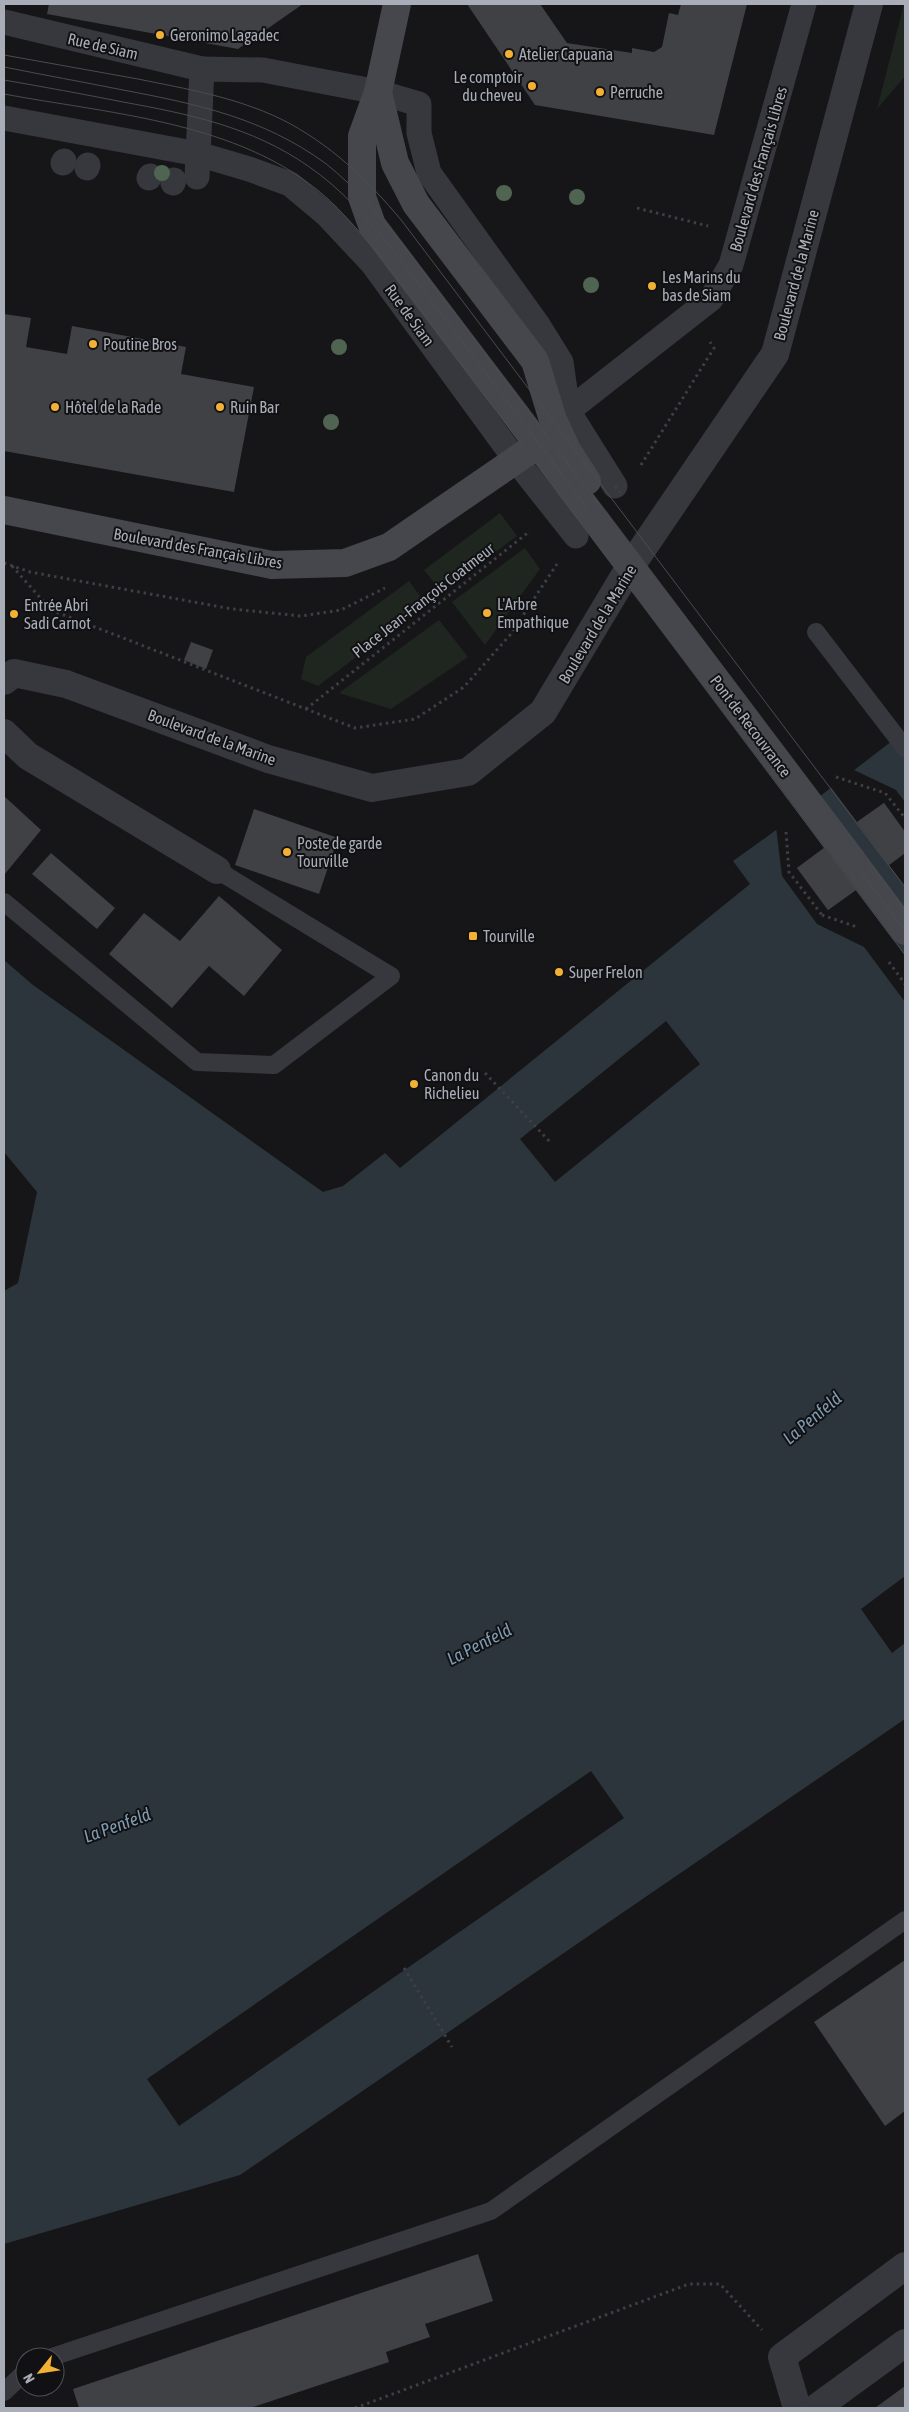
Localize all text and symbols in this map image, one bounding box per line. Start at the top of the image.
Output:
place label: Geronimo Lagadec [170,26,279,45]
street label: Rue de Siam [66,29,140,63]
marker: Geronimo Lagadec [154,29,166,41]
place label: Atelier Capuana [519,45,613,64]
marker: Atelier Capuana [503,48,515,60]
place label: Le comptoir du cheveu [453,68,522,104]
marker: Le comptoir du cheveu [526,80,538,92]
place label: Perruche [610,83,663,101]
street label: Boulevard des Français Libres [726,84,791,254]
marker: Perruche [594,86,606,98]
street label: Boulevard de la Marine [770,208,822,342]
place label: Les Marins du bas de Siam [662,268,741,304]
marker: Les Marins du bas de Siam [646,280,658,292]
street label: Rue de Siam [382,281,438,349]
place label: Poutine Bros [103,335,177,353]
marker: Poutine Bros [87,338,99,350]
place label: Hôtel de la Rade [65,398,161,416]
place label: Ruin Bar [230,398,279,416]
marker: Hôtel de la Rade [49,401,61,413]
marker: Ruin Bar [214,401,226,413]
street label: Boulevard des Français Libres [112,524,284,573]
street label: Place Jean-François Coatmeur [348,539,498,662]
street label: Boulevard de la Marine [555,562,639,686]
place label: L'Arbre Empathique [497,595,569,632]
place label: Entrée Abri Sadi Carnot [24,596,91,632]
marker: L'Arbre Empathique [481,607,493,619]
marker: Entrée Abri Sadi Carnot [8,608,20,620]
street label: Pont de Recouvrance [707,672,795,780]
street label: Boulevard de la Marine [146,705,278,769]
place label: Poste de garde Tourville [297,834,382,870]
marker: Poste de garde Tourville [281,846,293,858]
place label: Tourville [483,927,535,945]
marker: Tourville [467,930,479,942]
place label: Super Frelon [569,963,643,982]
marker: Super Frelon [553,966,565,978]
place label: Canon du Richelieu [424,1066,480,1102]
marker: Canon du Richelieu [408,1078,420,1090]
water label: La Penfeld [779,1387,846,1448]
water label: La Penfeld [443,1619,515,1669]
water label: La Penfeld [81,1803,154,1847]
north arrow [15,2347,65,2397]
text: N [20,2371,38,2386]

